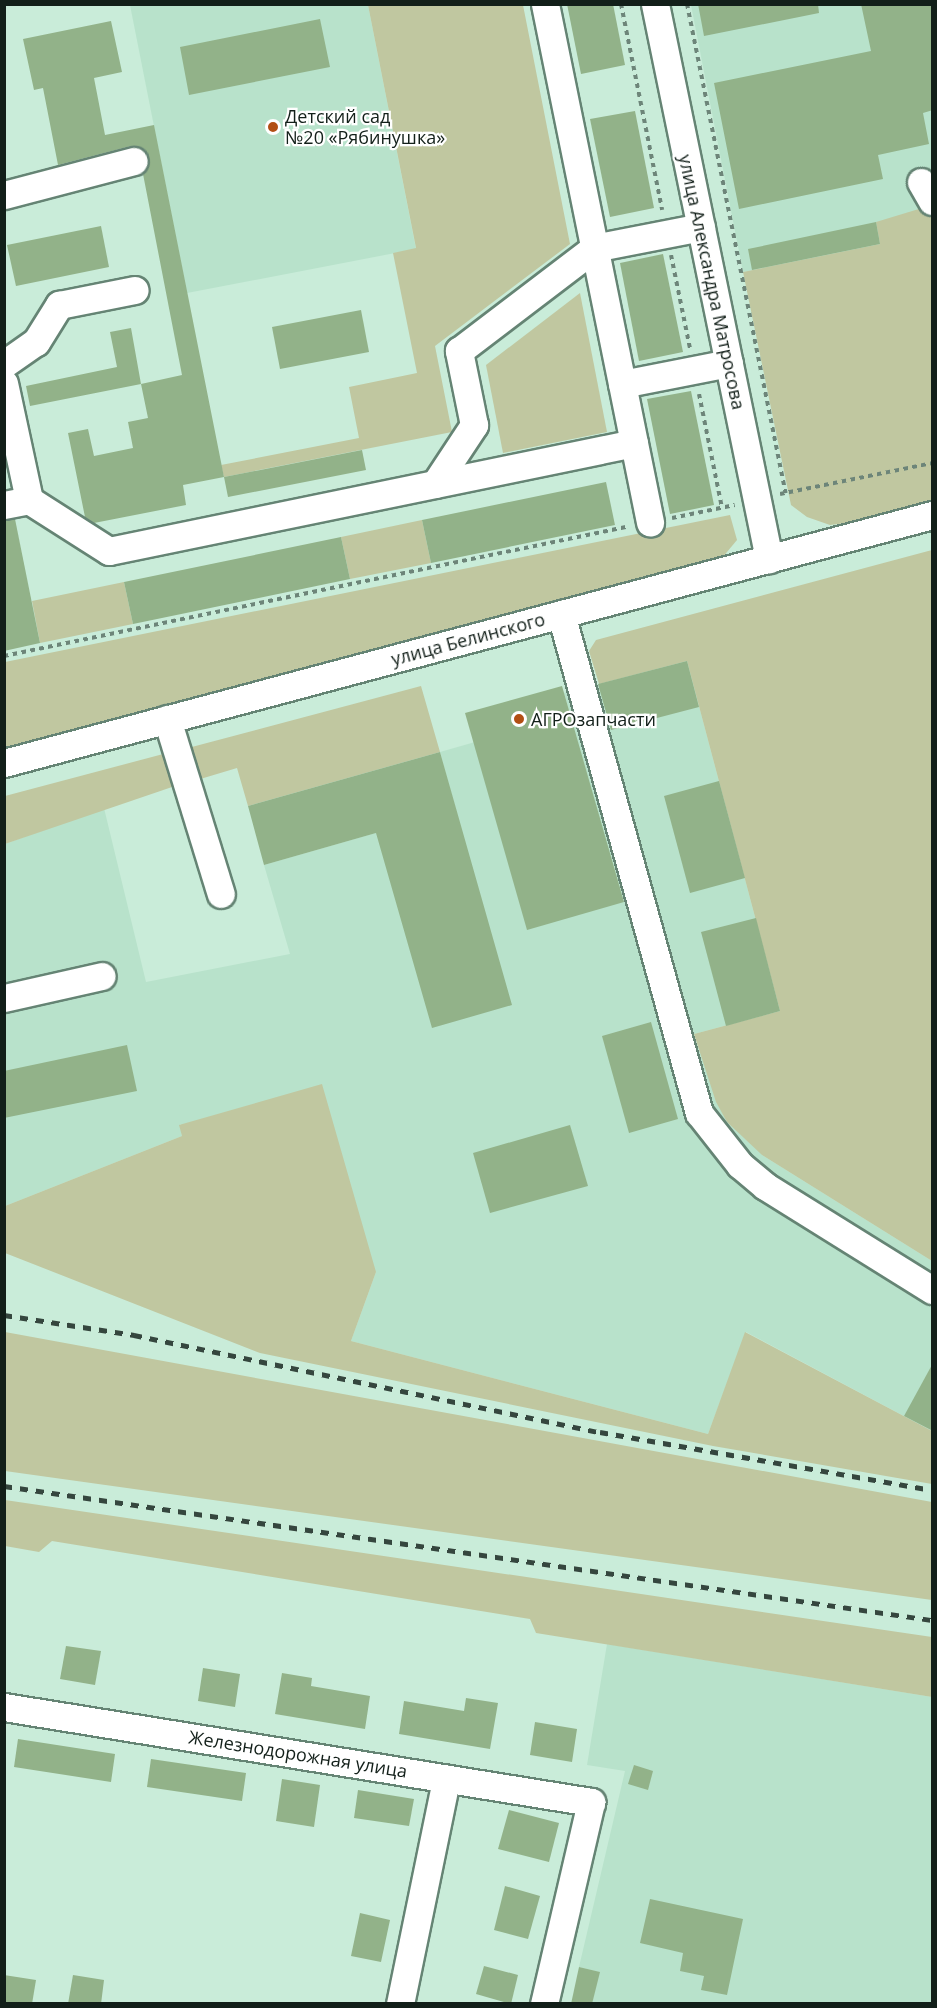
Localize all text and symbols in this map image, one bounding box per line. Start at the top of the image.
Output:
place label: Детский сад №20 «Рябинушка» [285,106,445,148]
marker: Детский сад №20 «Рябинушка» [266,120,280,134]
street label: улица Александра Матросова [674,153,750,411]
street label: улица Белинского [389,608,547,670]
place label: АГРОзапчасти [531,708,656,730]
marker: АГРОзапчасти [512,712,526,726]
street label: Железнодорожная улица [187,1726,409,1782]

